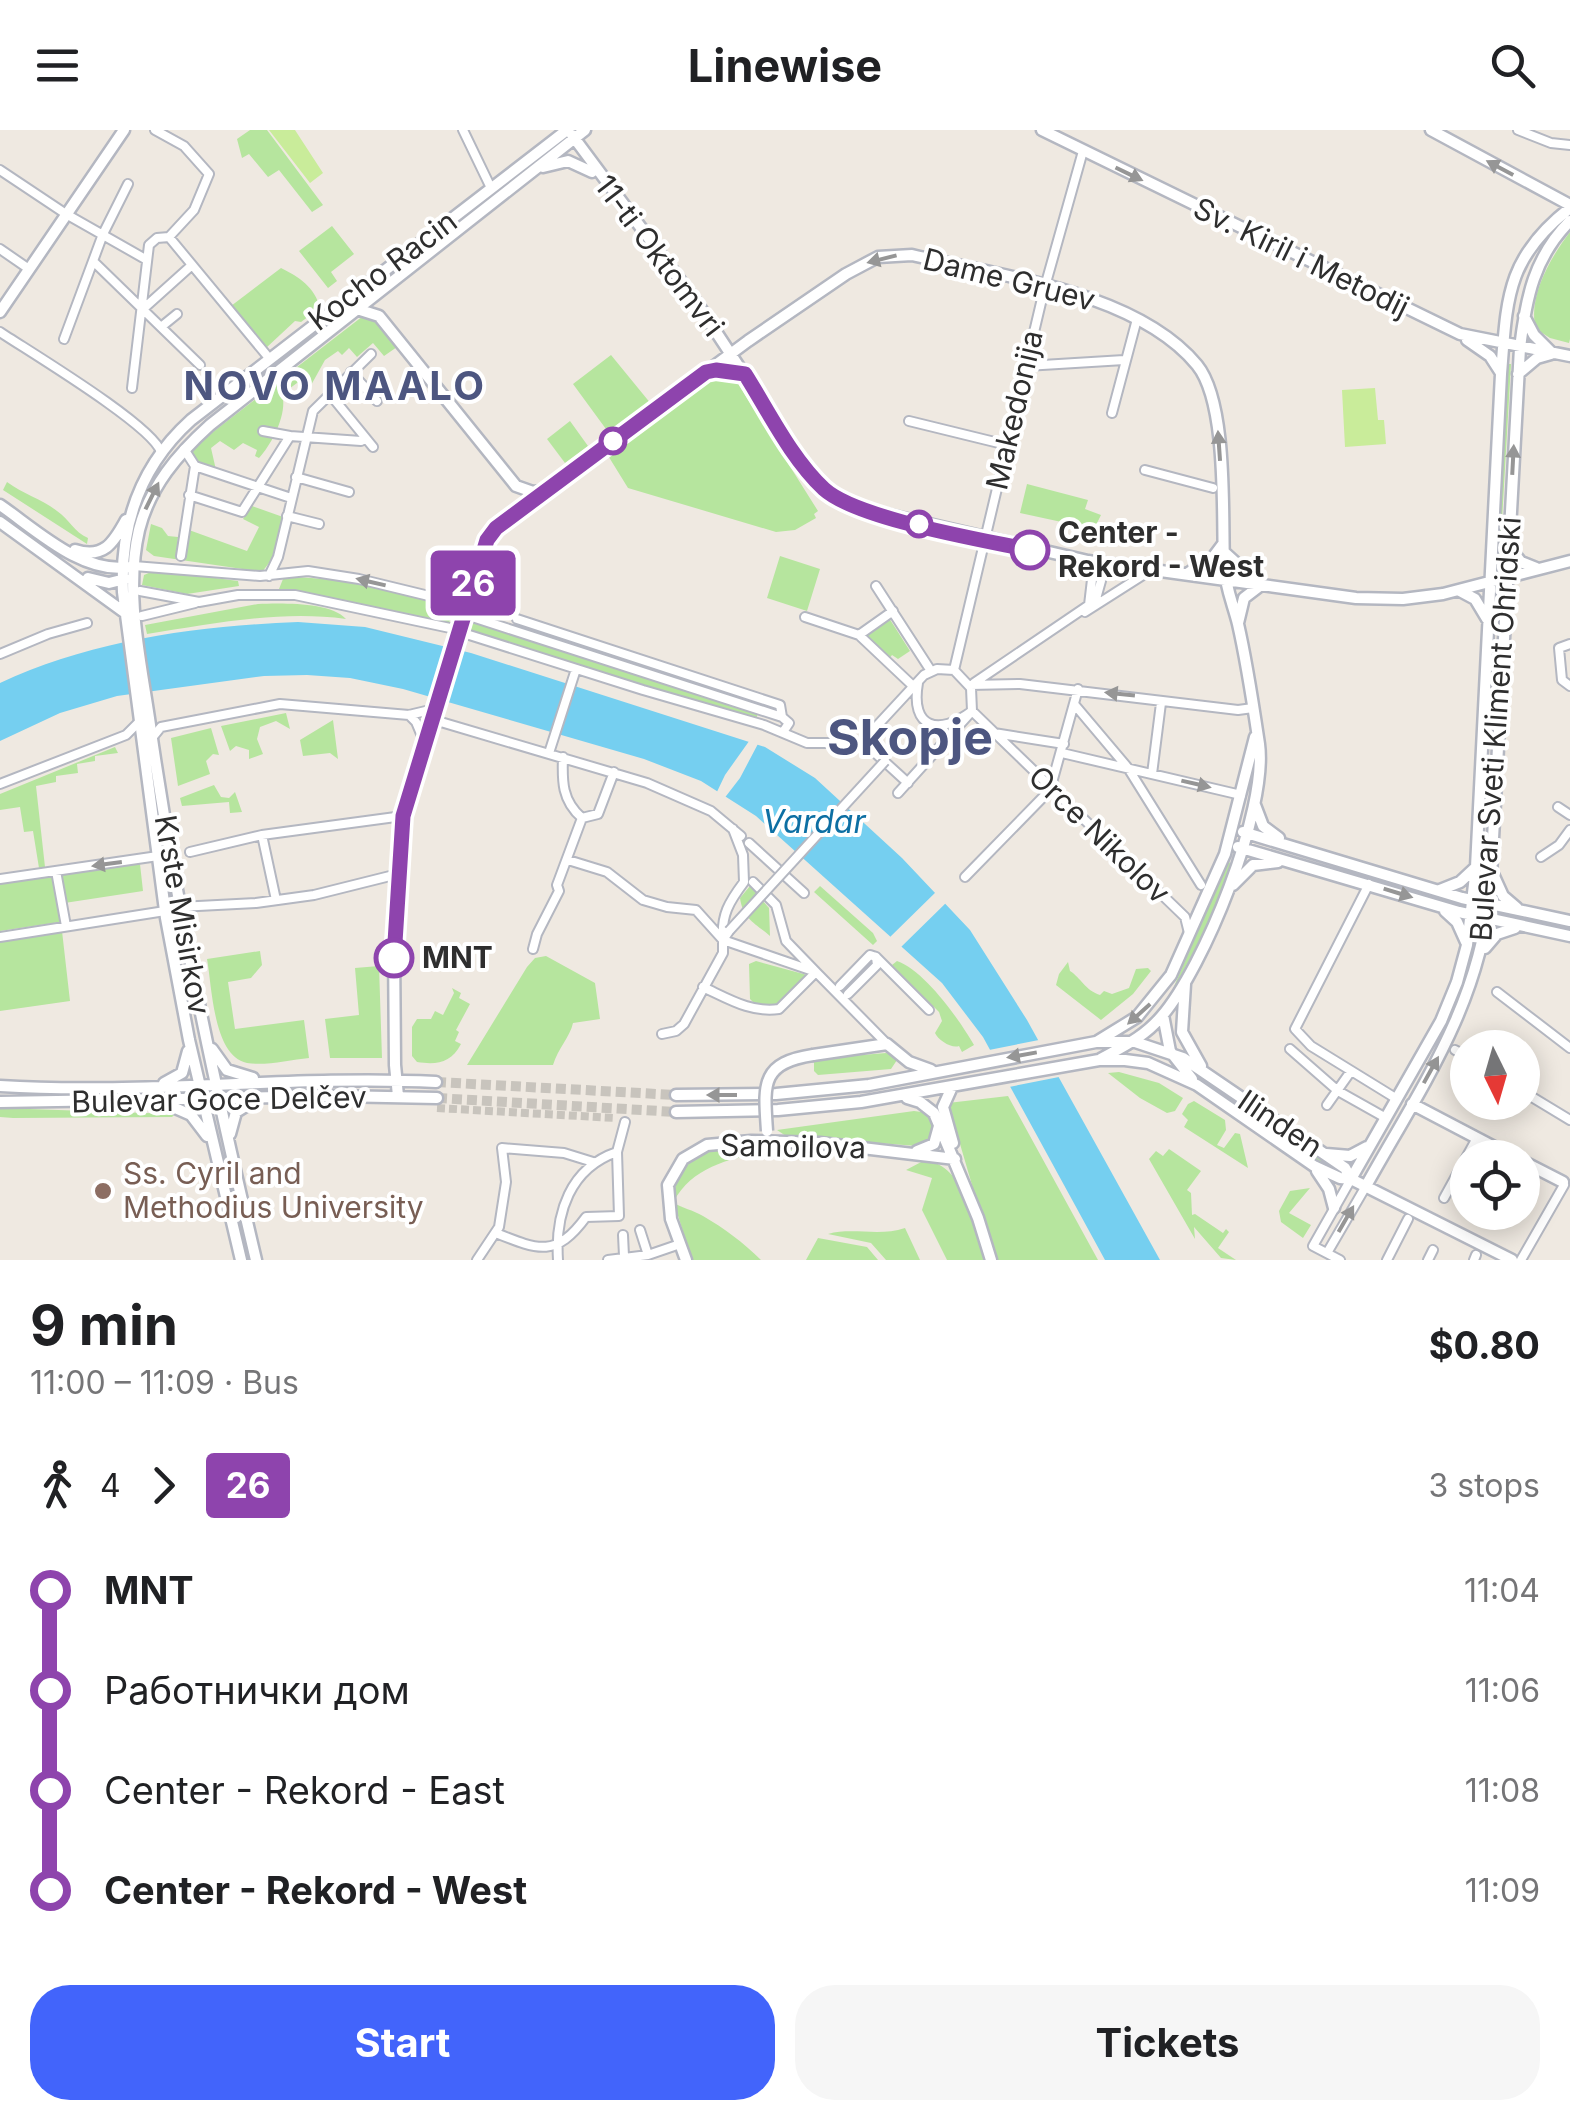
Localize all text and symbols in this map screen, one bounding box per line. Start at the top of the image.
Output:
icon: menu [30,38,85,93]
text: Linewise [688,38,882,93]
icon: search [1485,38,1540,93]
one-way arrow [1486,159,1515,176]
one-way arrow [1115,165,1144,182]
street label: 11-ti Oktomvri [588,168,732,343]
street label: Sv. Kiril i Metodij [1188,189,1415,325]
street label: Kocho Racin [301,203,464,338]
street label: Dame Gruev [920,240,1099,318]
one-way arrow [866,251,897,267]
street label: Makedonija [978,326,1050,493]
district label: NOVO MAALO [183,361,487,410]
unlabelled marker [600,428,626,454]
one-way arrow [1211,430,1227,462]
one-way arrow [1505,444,1521,476]
one-way arrow [144,481,161,510]
unlabelled marker [906,511,932,537]
place label: Center - Rekord - West [1058,514,1264,584]
street label: Bulevar Sveti Kliment Ohridski [1462,515,1528,942]
marker: Center - Rekord - West [1011,531,1049,569]
line badge: 26 [428,550,518,616]
text: 26 [451,562,495,604]
one-way arrow [355,574,386,589]
one-way arrow [1103,686,1135,702]
district label: Skopje [827,707,993,767]
street label: Orce Nikolov [1022,758,1178,911]
one-way arrow [1181,777,1212,792]
water label: Vardar [763,802,866,841]
street label: Krste Misirkov [148,812,218,1018]
one-way arrow [90,856,122,872]
one-way arrow [1384,887,1414,902]
marker: MNT [375,939,413,977]
place label: MNT [422,939,493,975]
one-way arrow [1127,1003,1152,1025]
north arrow [1450,1030,1540,1120]
map controls [1450,1030,1540,1230]
one-way arrow [1006,1048,1037,1064]
one-way arrow [1423,1056,1440,1085]
street label: Bulevar Goce Delčev [71,1078,367,1120]
street label: Ilinden [1232,1082,1330,1164]
one-way arrow [706,1087,738,1103]
street label: Samoilova [720,1127,866,1165]
button: locate [1450,1140,1540,1230]
place label: Ss. Cyril and Methodius University [123,1155,424,1225]
marker: Ss. Cyril and Methodius University [92,1180,114,1202]
one-way arrow [1337,1205,1354,1234]
text: 9 min [30,1292,178,1358]
text: $0.80 [1429,1322,1540,1368]
text: 11:00 – 11:09 · Bus [30,1363,299,1402]
icon: walk [30,1458,85,1513]
icon: forward [136,1458,191,1513]
text: 26 [226,1464,270,1506]
text: 4 [100,1466,121,1505]
text: 3 stops [1429,1466,1540,1505]
text: MNT [104,1567,194,1613]
text: 11:04 [1464,1571,1540,1610]
text: Работнички дом [104,1667,410,1713]
text: 11:06 [1465,1671,1540,1710]
text: Center - Rekord - East [104,1767,505,1813]
text: 11:08 [1465,1771,1540,1810]
text: Center - Rekord - West [104,1867,527,1913]
text: 11:09 [1465,1871,1540,1910]
button: Start [30,1985,775,2100]
button: Tickets [795,1985,1540,2100]

